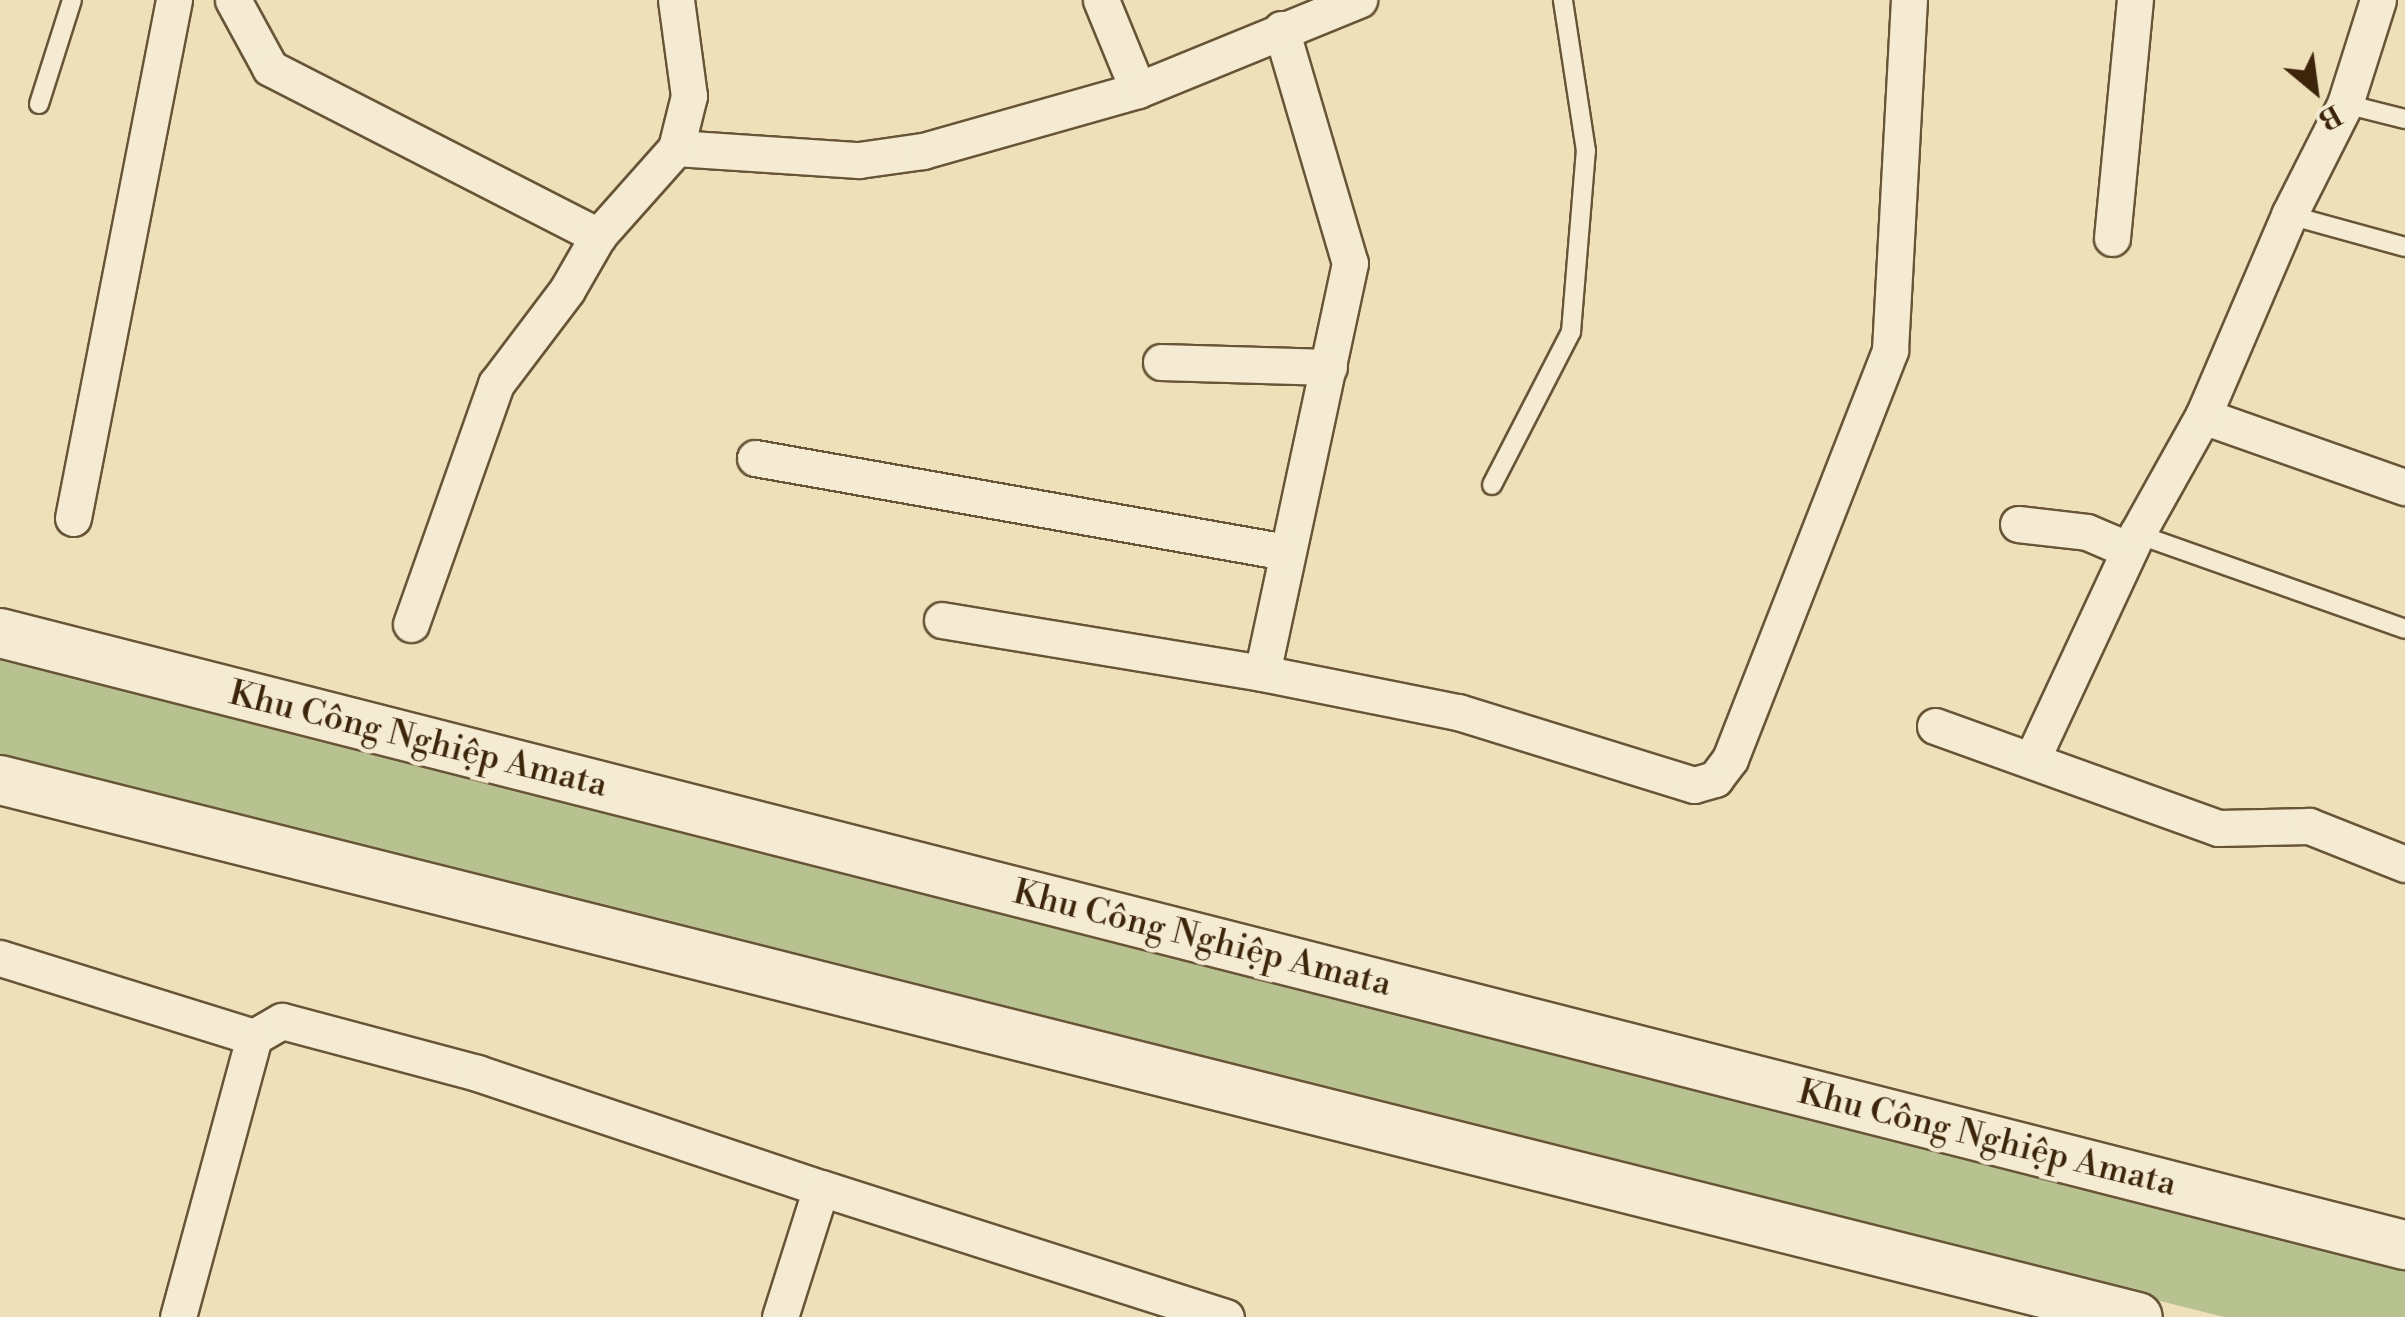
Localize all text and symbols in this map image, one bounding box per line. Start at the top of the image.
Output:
north arrow [2265,40,2365,140]
text: B [2312,96,2347,137]
street label: Khu Công Nghiệp Amata [225,673,611,807]
street label: Khu Công Nghiệp Amata [1009,872,1395,1006]
street label: Khu Công Nghiệp Amata [1794,1072,2180,1206]

